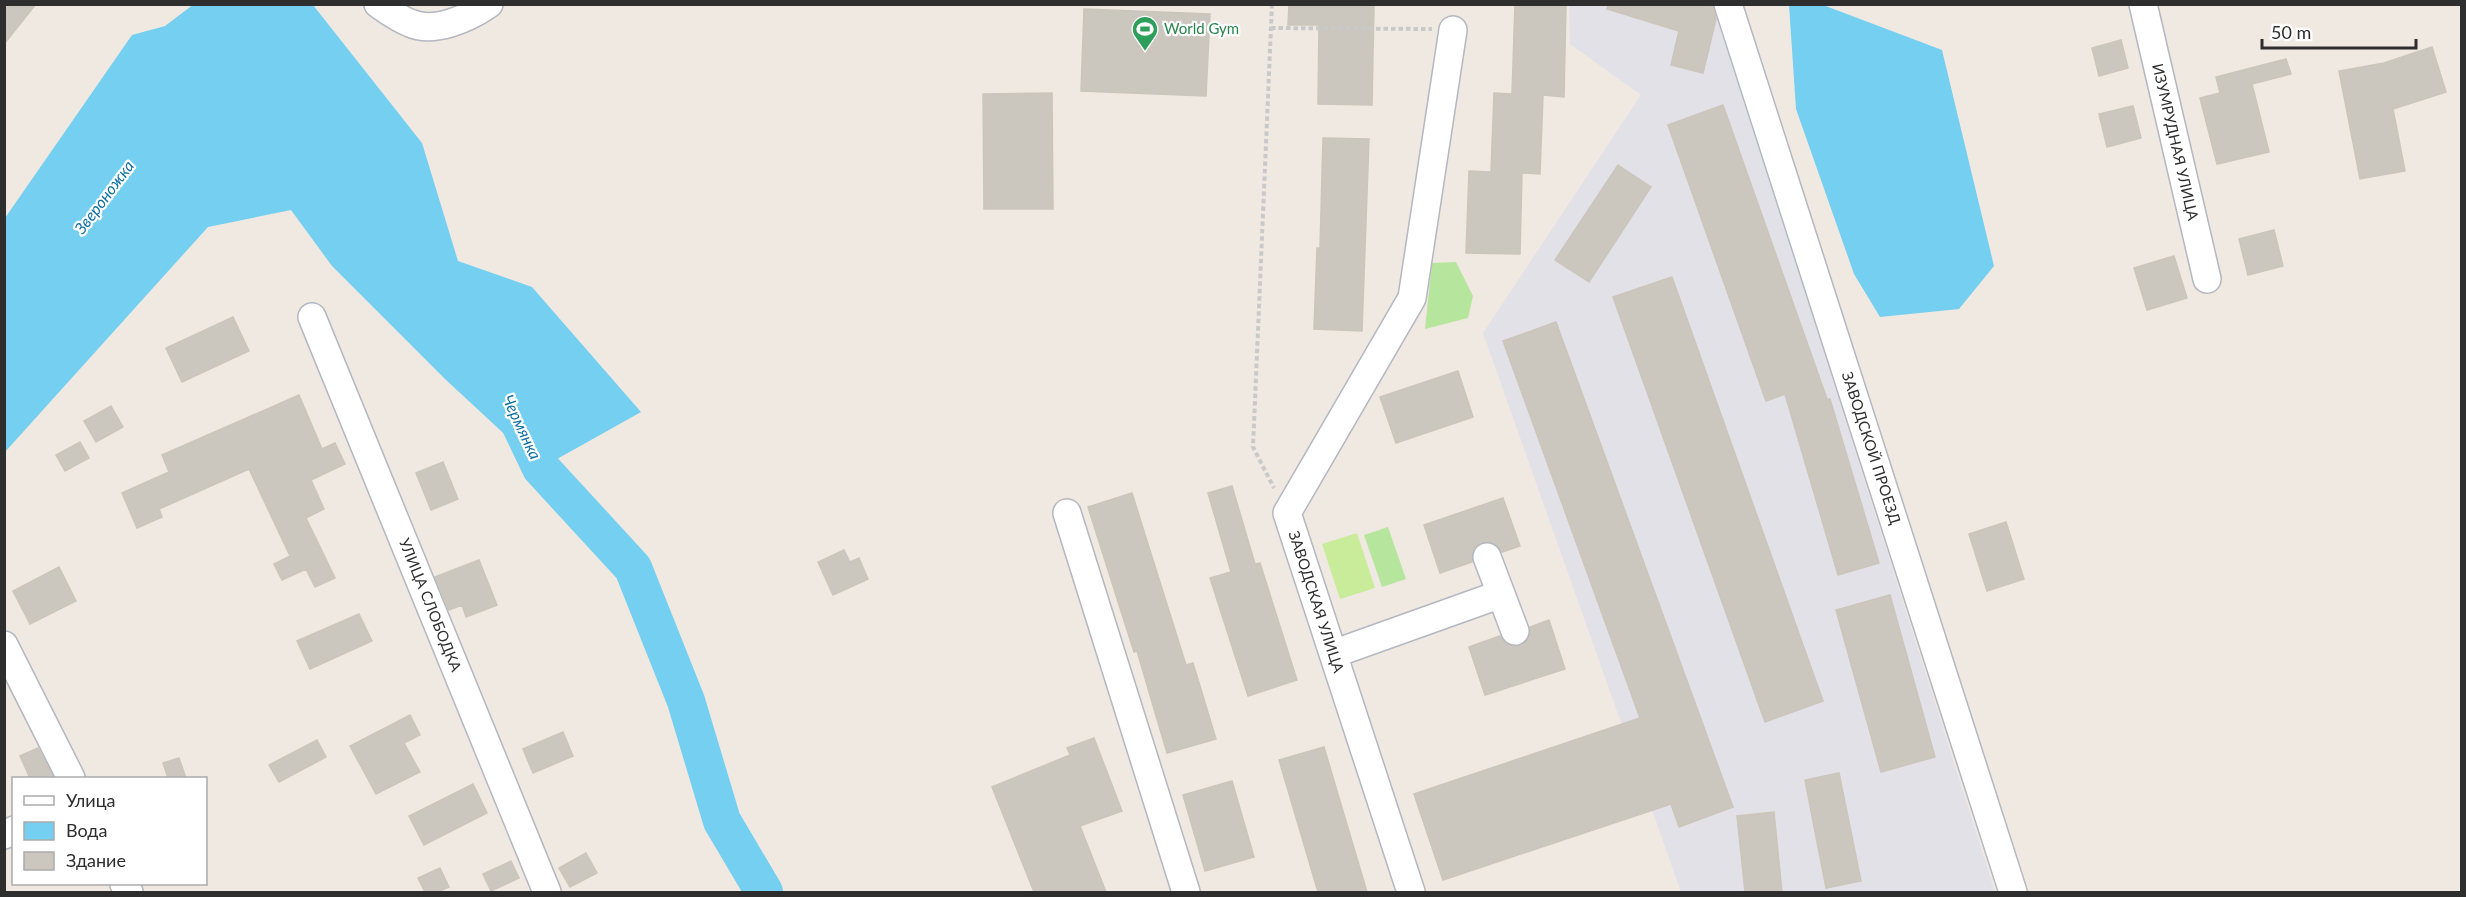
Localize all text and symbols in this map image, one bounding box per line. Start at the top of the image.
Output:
scale bar [2262,12,2416,50]
sports icon: World Gym [1130,14,1160,52]
place label: World Gym [1164,19,1239,37]
text: 50 m [2271,21,2311,43]
street label: ИЗУМРУДНАЯ УЛИЦА [2149,62,2203,223]
water label: Звероножка [69,156,137,238]
street label: ЗАВОДСКОЙ ПРОЕЗД [1839,369,1905,526]
water label: Чермянка [499,392,546,462]
street label: ЗАВОДСКАЯ УЛИЦА [1285,528,1349,676]
street label: УЛИЦА СЛОБОДКА [396,535,466,675]
legend [12,777,207,885]
text: Улица [66,789,116,811]
text: Вода [66,819,107,841]
text: Здание [66,849,126,871]

